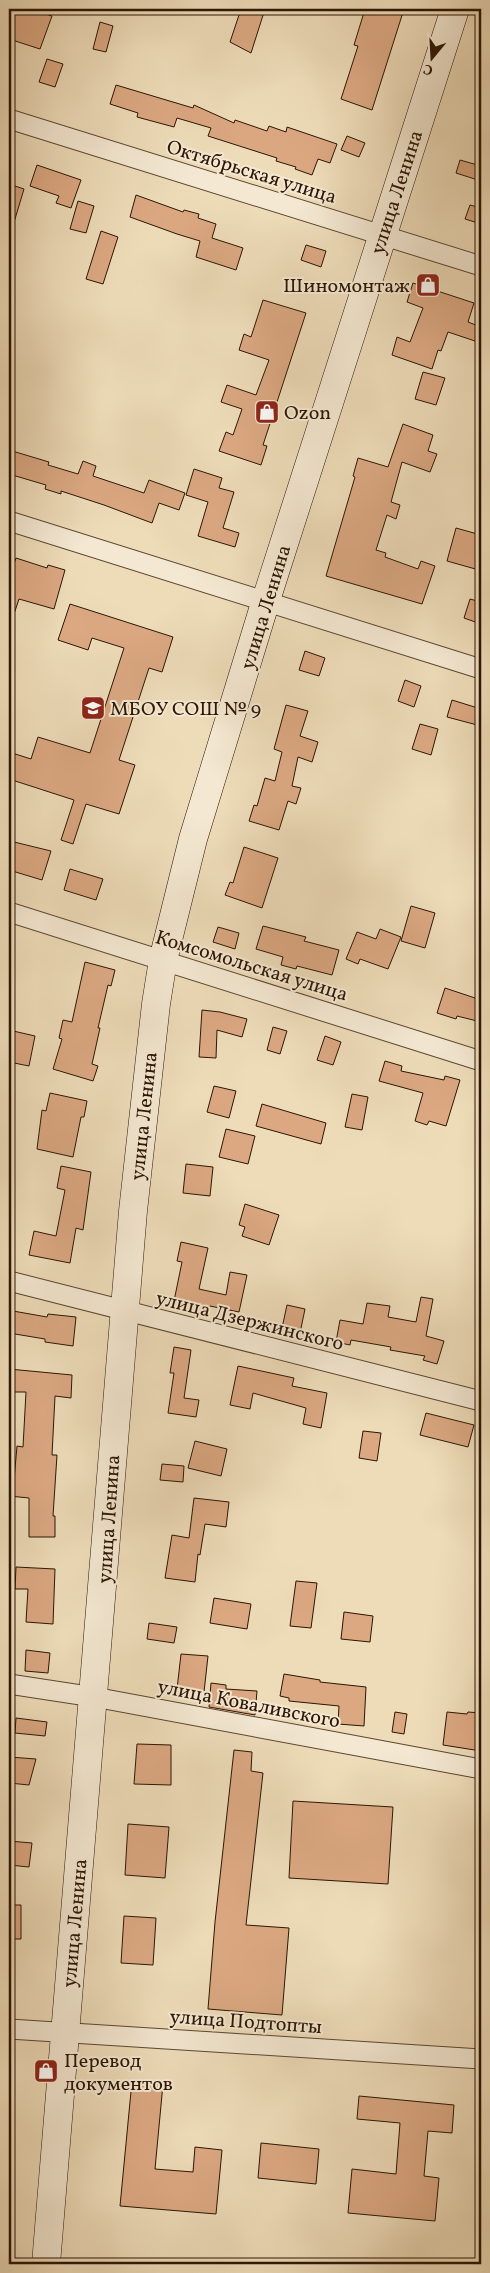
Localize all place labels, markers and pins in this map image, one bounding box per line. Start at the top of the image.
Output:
shop icon: Шиномонтаж [415,272,441,298]
place label: Шиномонтаж [283,273,410,301]
shop icon: Ozon [254,399,280,425]
place label: Ozon [284,400,331,428]
school or university icon: МБОУ СОШ № 9 [80,695,106,721]
place label: МБОУ СОШ № 9 [110,696,261,724]
place label: Перевод документов [64,2048,173,2099]
shop icon: Перевод документов [33,2058,59,2084]

